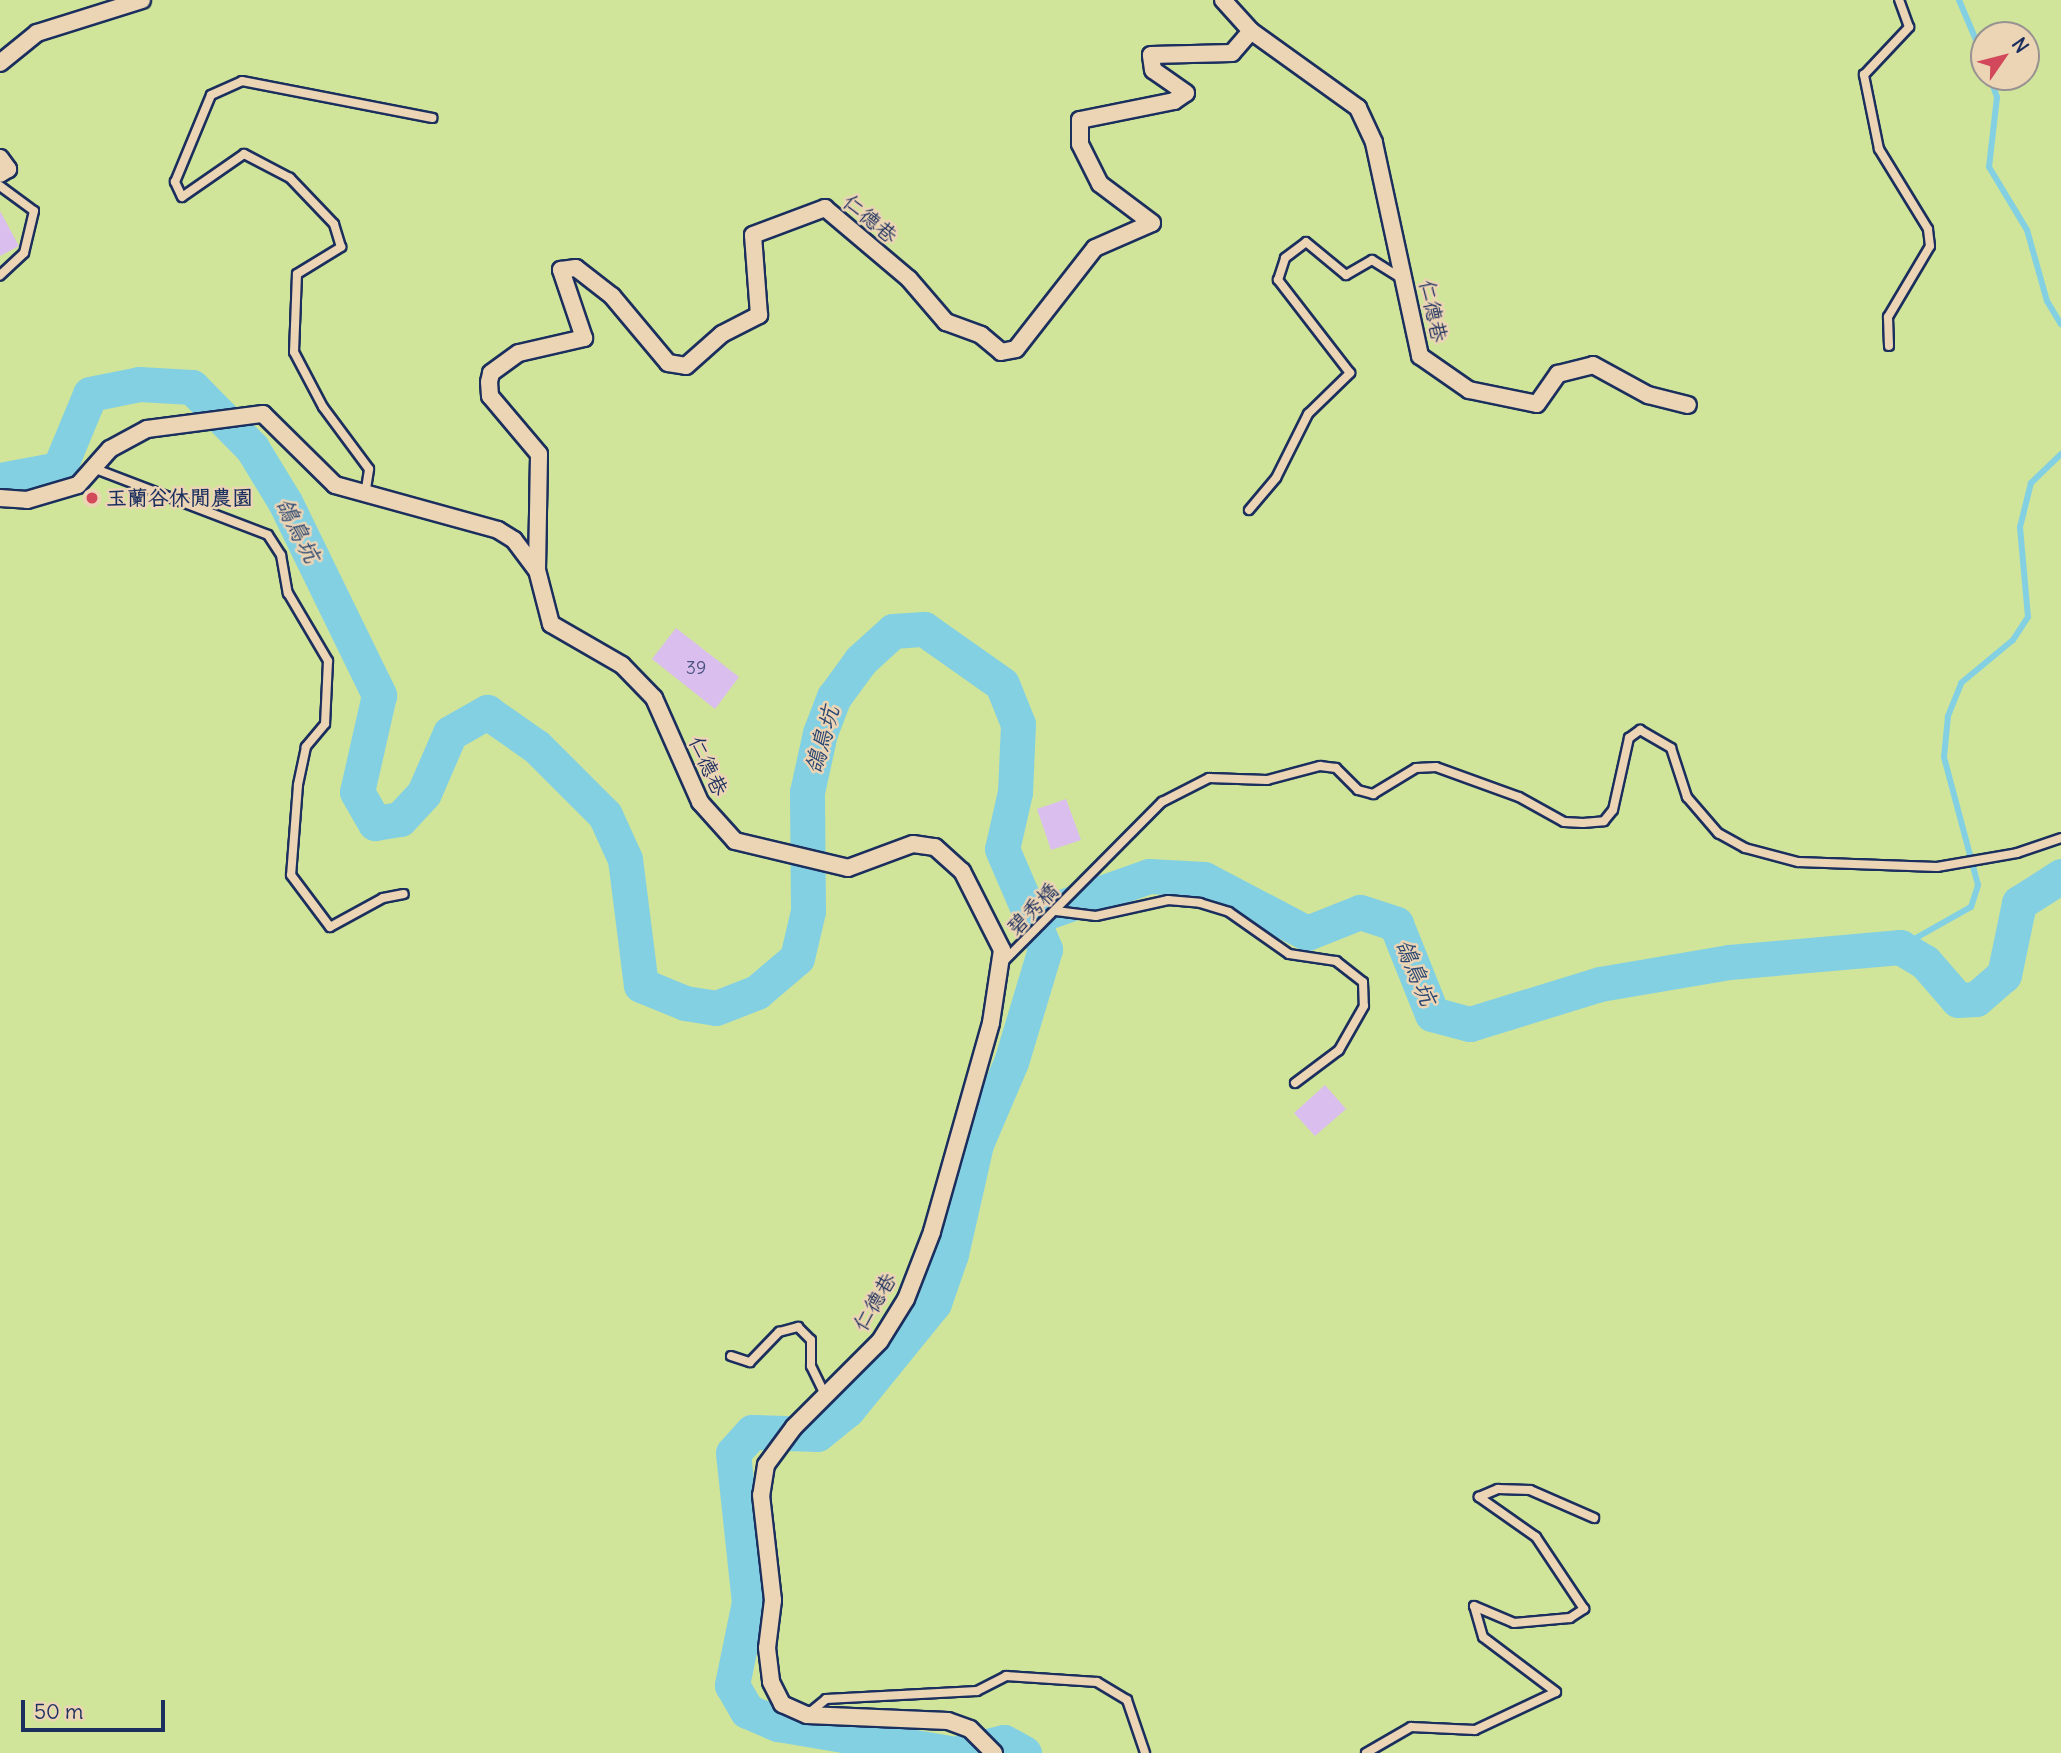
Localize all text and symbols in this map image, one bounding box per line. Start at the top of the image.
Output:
north arrow [1970,21,2040,91]
text: N [2007,33,2034,57]
street label: 仁德巷 [838,189,902,249]
street label: 仁德巷 [1414,278,1452,344]
place label: 玉蘭谷休閒農園 [106,485,253,511]
marker: 玉蘭谷休閒農園 [84,490,100,506]
water label: 鴿鳥坑 [270,493,326,567]
house number: 39 [686,657,706,679]
water label: 鴿鳥坑 [799,703,845,777]
street label: 仁德巷 [683,732,733,800]
street label: 碧秀橋 [1002,878,1064,940]
water label: 鴿鳥坑 [1390,935,1442,1009]
street label: 仁德巷 [848,1269,902,1335]
scale bar [24,1686,168,1730]
text: 50 m [34,1698,83,1725]

